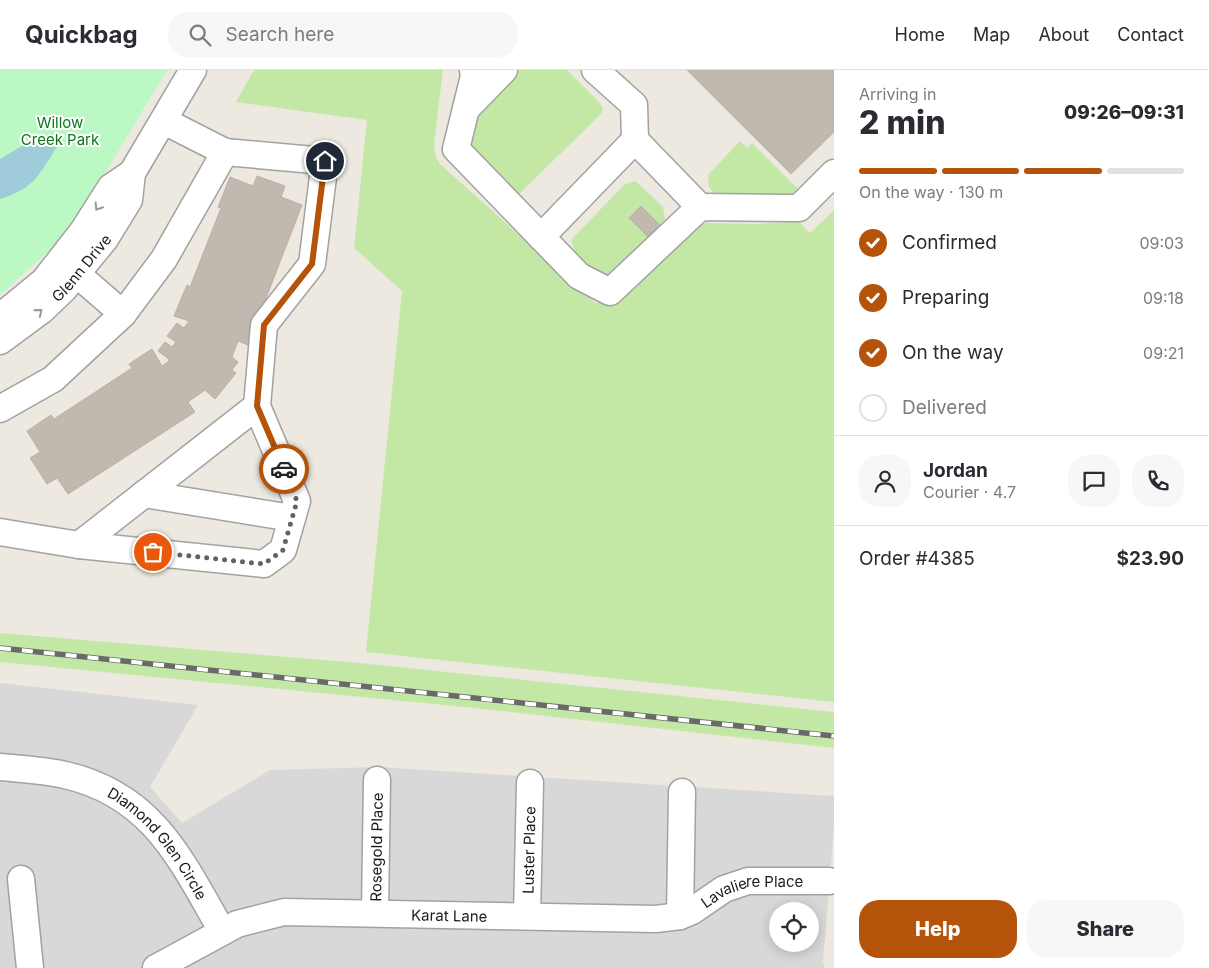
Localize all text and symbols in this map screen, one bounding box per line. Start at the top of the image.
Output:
search box [168,12,518,57]
text: Quickbag [25,20,138,49]
icon: search [186,21,214,49]
text: Search here [226,23,334,46]
text: Home [895,24,945,45]
text: Map [973,24,1010,45]
text: About [1038,24,1089,45]
text: Contact [1117,24,1184,45]
text: Arriving in [859,84,936,104]
text: 09:26–09:31 [1064,101,1184,124]
text: 2 min [859,103,945,142]
park label: Willow Creek Park [21,113,100,149]
pin [304,140,346,182]
icon: home [311,147,339,175]
text: On the way · 130 m [859,182,1003,202]
one-way arrow [95,201,104,210]
icon: check [859,229,887,257]
street label: Glenn Drive [47,230,115,306]
text: Confirmed [902,231,997,254]
text: 09:03 [1139,233,1184,253]
icon: check [859,284,887,312]
text: Preparing [902,286,989,309]
text: 09:18 [1143,288,1184,308]
one-way arrow [33,310,42,318]
icon: check [859,339,887,367]
text: On the way [902,341,1004,364]
text: 09:21 [1143,343,1184,363]
text: Delivered [902,396,987,419]
courier [259,444,309,494]
icon: car [270,455,298,483]
button: person [859,455,911,507]
button: chat [1068,455,1120,507]
button: phone [1132,455,1184,507]
text: Jordan [923,459,988,482]
text: Courier · 4.7 [923,482,1016,502]
pin [132,531,174,573]
icon: bag [139,538,167,566]
text: Order #4385 [859,547,975,570]
text: $23.90 [1116,547,1184,570]
street label: Diamond Glen Circle [104,783,212,903]
street label: Rosegold Place [366,792,386,902]
street label: Luster Place [518,806,539,894]
street label: Lavaliere Place [697,872,803,912]
button: Help [859,900,1017,958]
button: Share [1027,900,1184,958]
map controls [769,902,819,952]
button: locate [769,902,819,952]
street label: Karat Lane [411,905,488,925]

